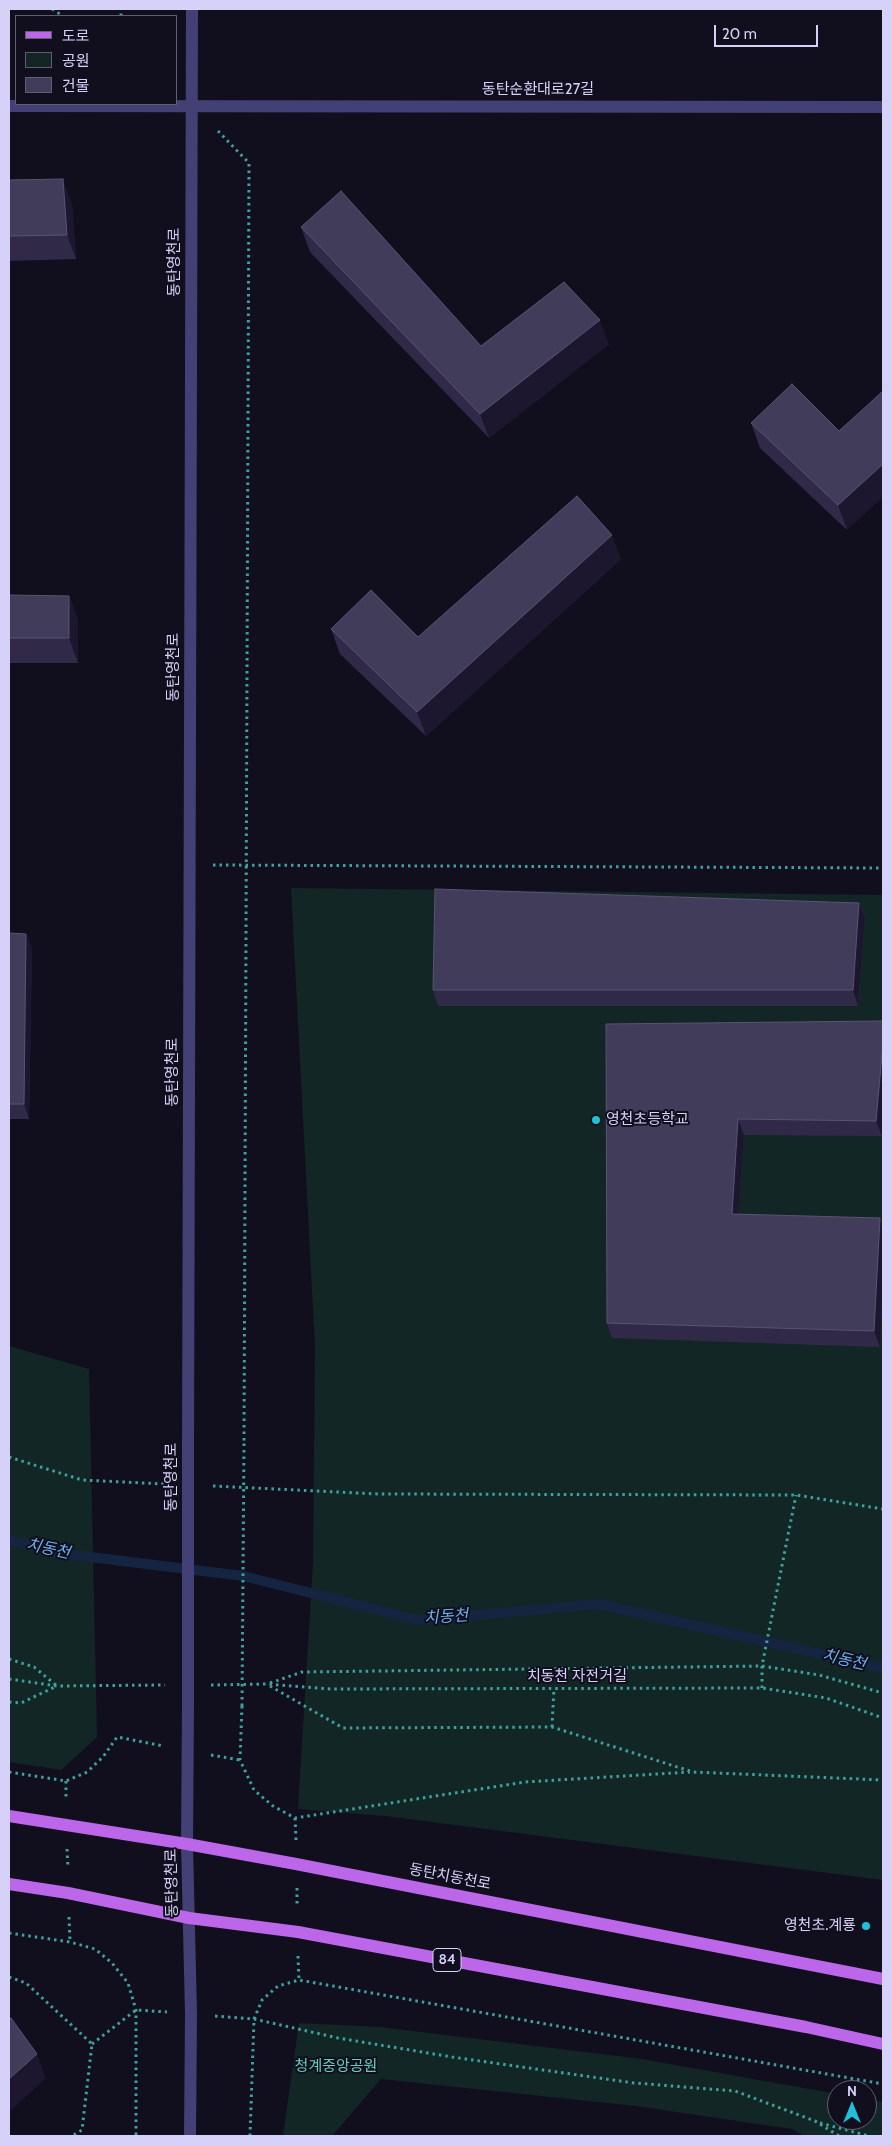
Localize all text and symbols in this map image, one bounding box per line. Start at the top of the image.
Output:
legend [15,15,178,105]
scale bar [717,15,821,47]
text: 20 m [722,25,757,43]
text: 도로 [62,27,90,45]
text: 공원 [62,52,90,70]
text: 건물 [62,77,90,95]
street label: 동탄순환대로27길 [482,81,594,99]
street label: 동탄영천로 [166,228,184,296]
street label: 동탄영천로 [165,633,183,701]
street label: 동탄영천로 [164,1038,182,1106]
place label: 영천초등학교 [606,1111,689,1129]
marker: 영천초등학교 [590,1114,602,1126]
street label: 동탄영천로 [163,1443,181,1511]
water label: 치동천 [24,1535,72,1563]
water label: 치동천 [423,1606,469,1628]
water label: 치동천 [820,1646,868,1674]
street label: 치동천 자전거길 [527,1668,627,1686]
street label: 동탄영천로 [162,1848,182,1918]
street label: 동탄치동천로 [408,1860,492,1894]
place label: 영천초.계룡 [784,1917,856,1935]
marker: 영천초.계룡 [860,1920,872,1932]
road number: 84 [433,1948,461,1972]
park label: 청계중앙공원 [295,2058,377,2076]
north arrow [827,2080,877,2130]
text: N [847,2082,857,2100]

